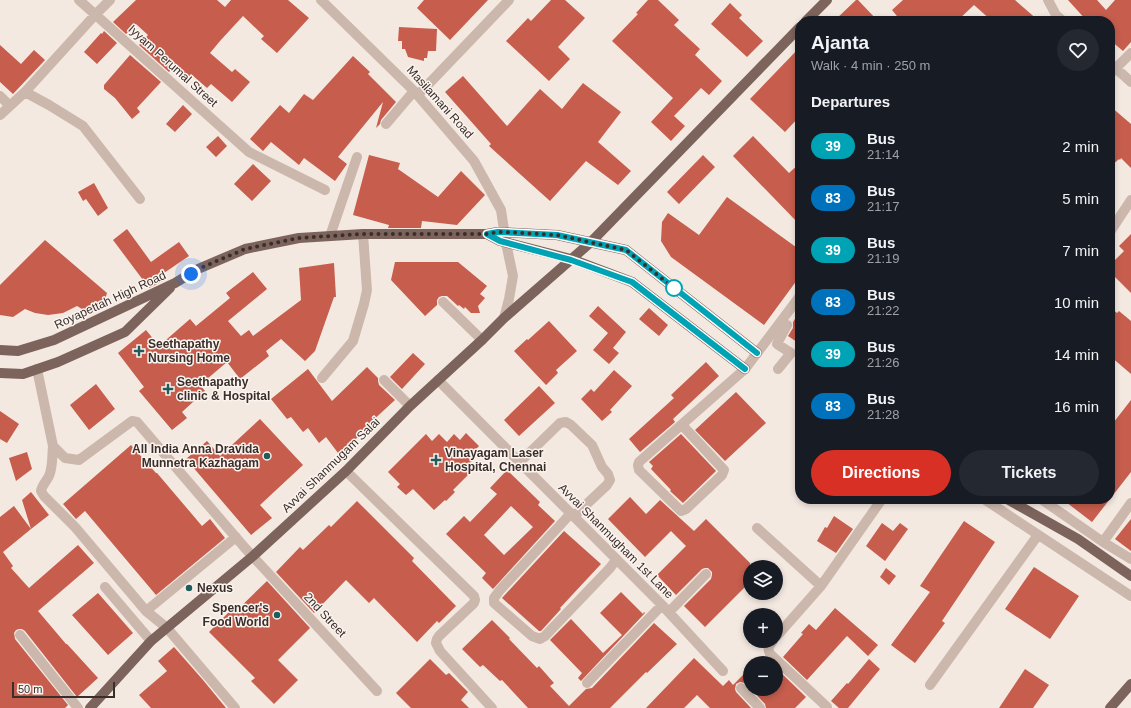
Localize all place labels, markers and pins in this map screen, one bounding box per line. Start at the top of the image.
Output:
unlabelled marker [665,279,683,297]
place label: Seethapathy Nursing Home [148,337,230,365]
marker: Seethapathy Nursing Home [133,345,145,357]
place label: Seethapathy clinic & Hospital [177,375,270,403]
marker: Seethapathy clinic & Hospital [162,383,174,395]
place label: All India Anna Dravida Munnetra Kazhagam [132,442,259,470]
place label: Vinayagam Laser Hospital, Chennai [445,446,546,474]
marker: All India Anna Dravida Munnetra Kazhagam [262,451,272,461]
marker: Vinayagam Laser Hospital, Chennai [430,454,442,466]
place label: Nexus [197,581,233,595]
marker: Nexus [184,583,194,593]
place label: Spencer's Food World [203,601,269,629]
marker: Spencer's Food World [272,610,282,620]

